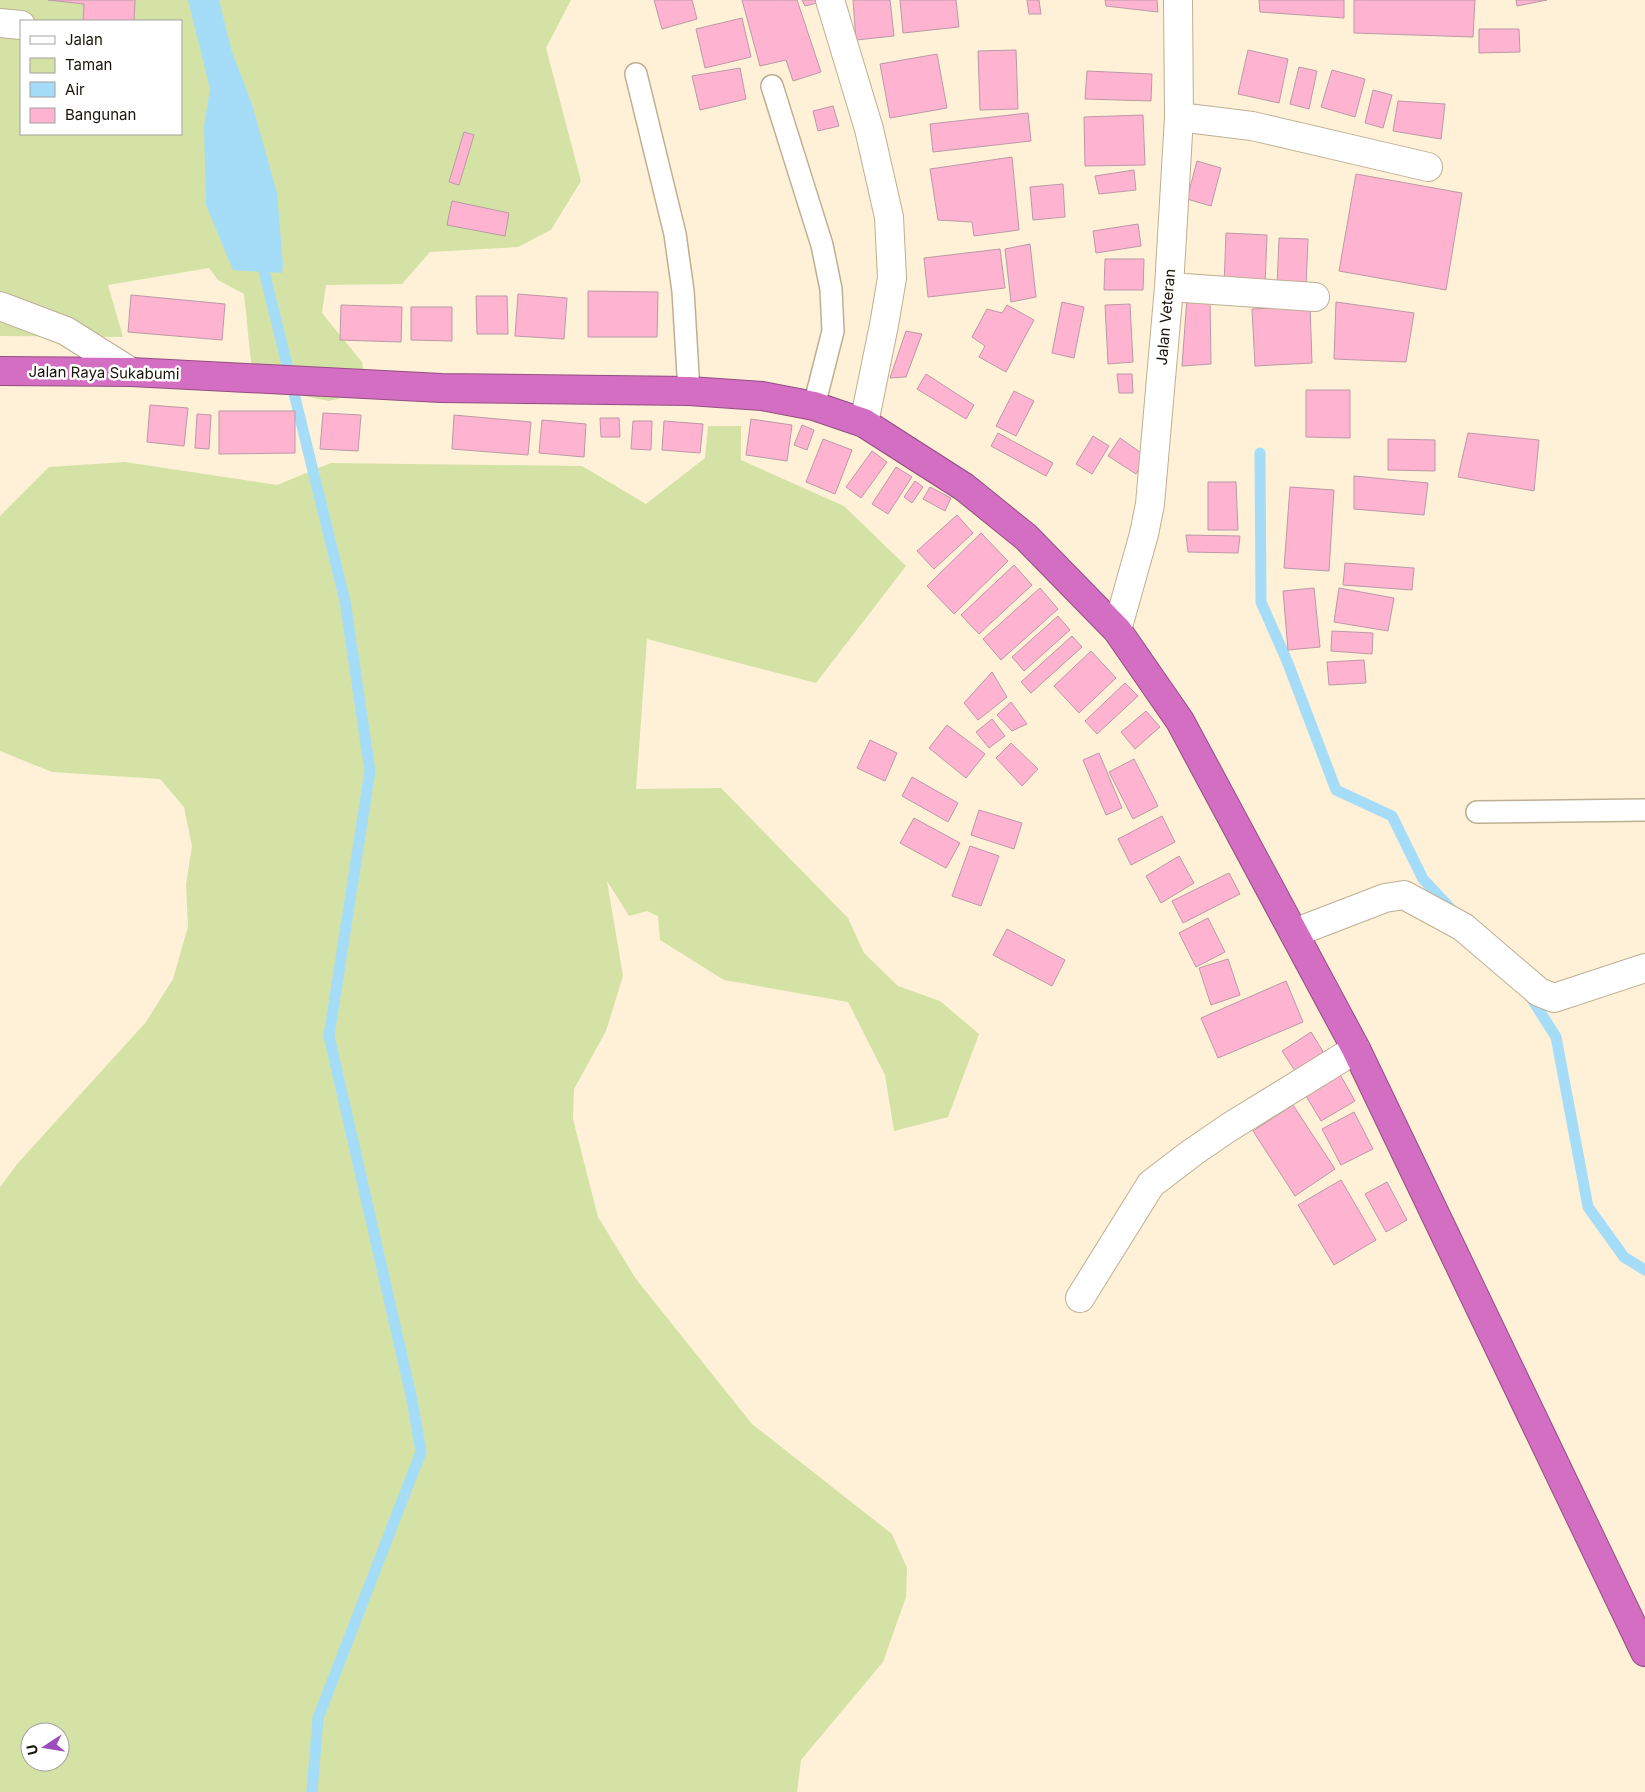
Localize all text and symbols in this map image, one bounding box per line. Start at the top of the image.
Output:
legend [20,20,182,135]
text: Jalan [65,30,103,49]
text: Taman [65,55,112,74]
text: Air [65,80,85,99]
text: Bangunan [65,105,136,124]
street label: Jalan Veteran [1152,268,1179,366]
street label: Jalan Raya Sukabumi [28,362,180,383]
north arrow [20,1722,70,1772]
text: U [22,1743,41,1757]

